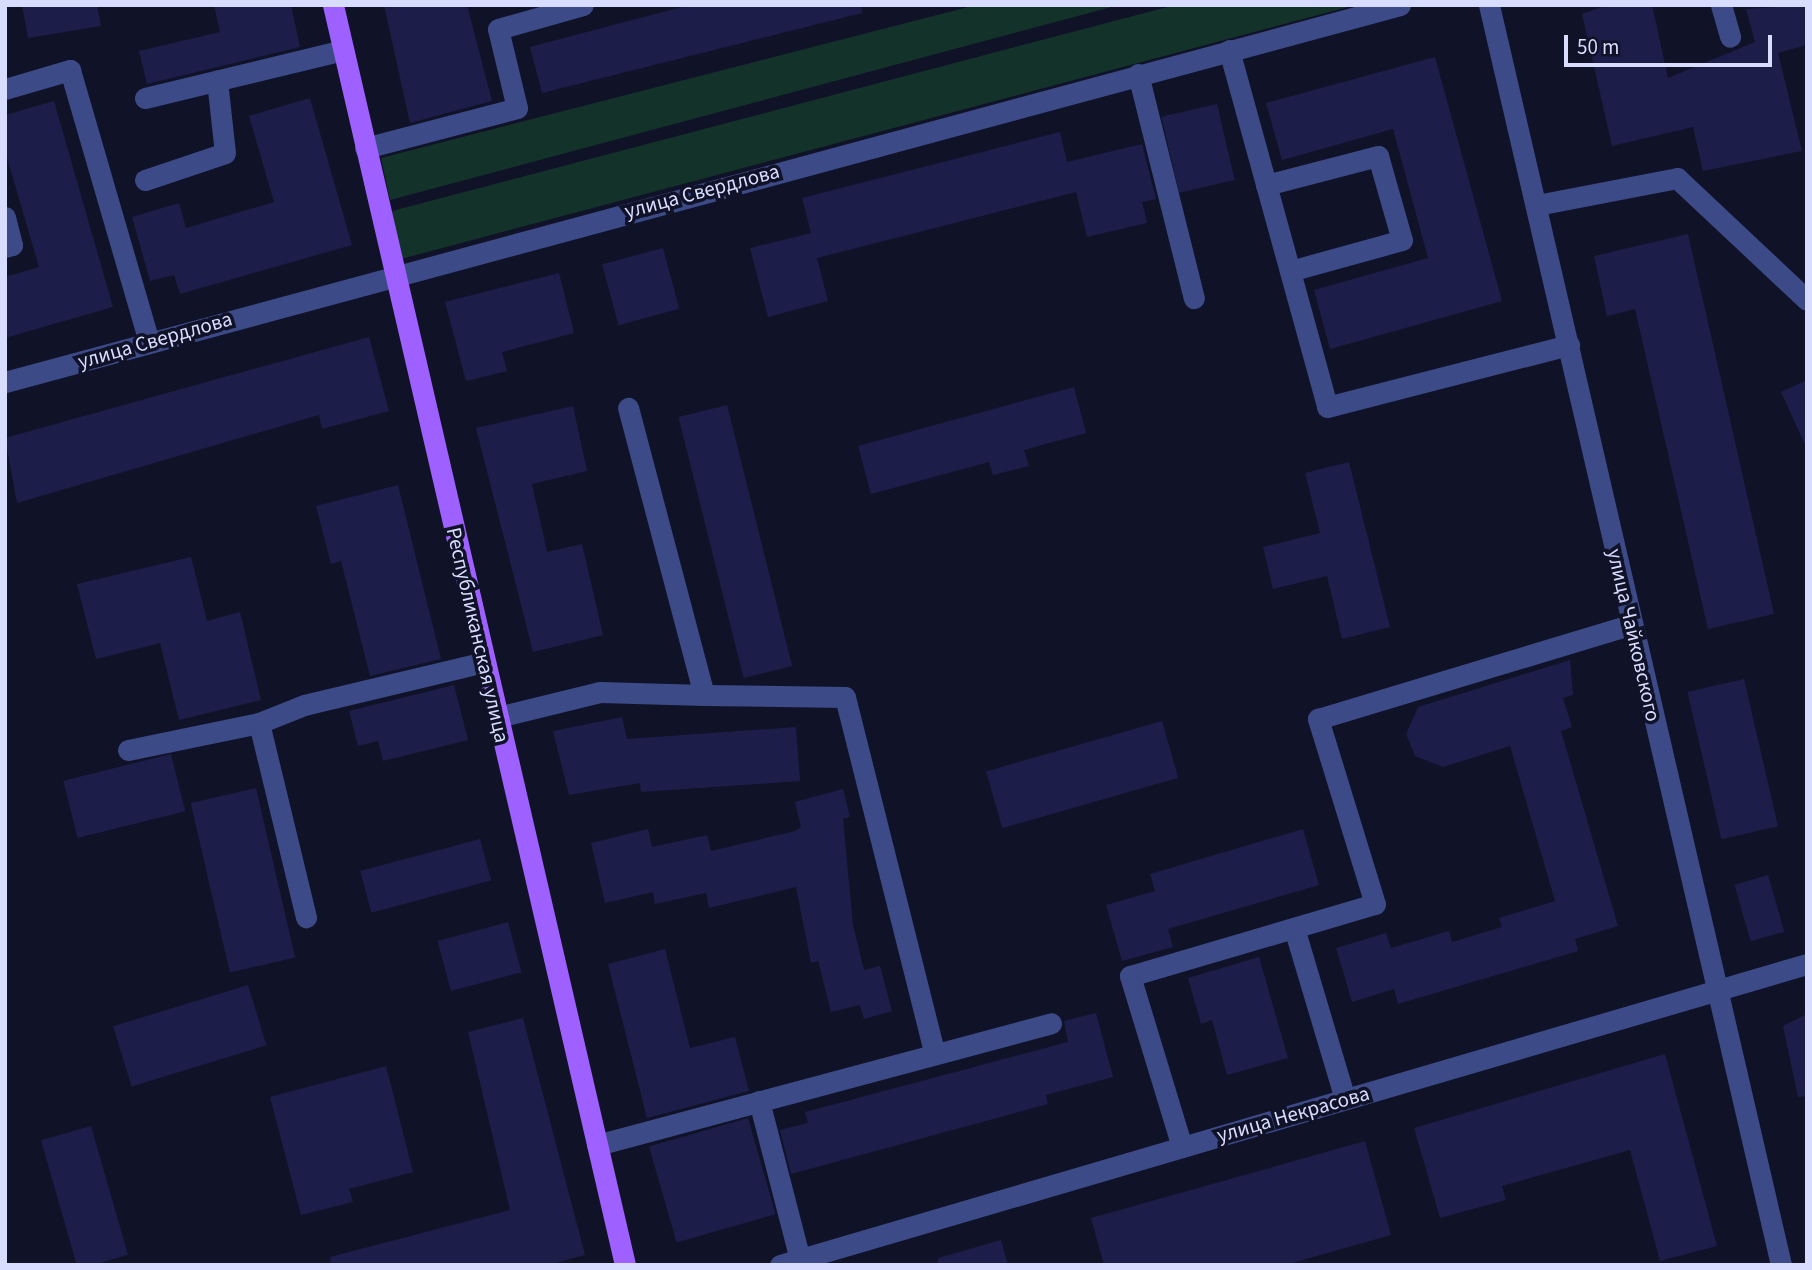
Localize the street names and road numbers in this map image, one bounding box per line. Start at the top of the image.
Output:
street label: улица Свердлова [622,158,782,224]
street label: улица Свердлова [75,306,235,374]
street label: Республиканская улица [441,525,515,745]
street label: улица Чайковского [1602,546,1666,724]
street label: улица Некрасова [1214,1080,1372,1148]

